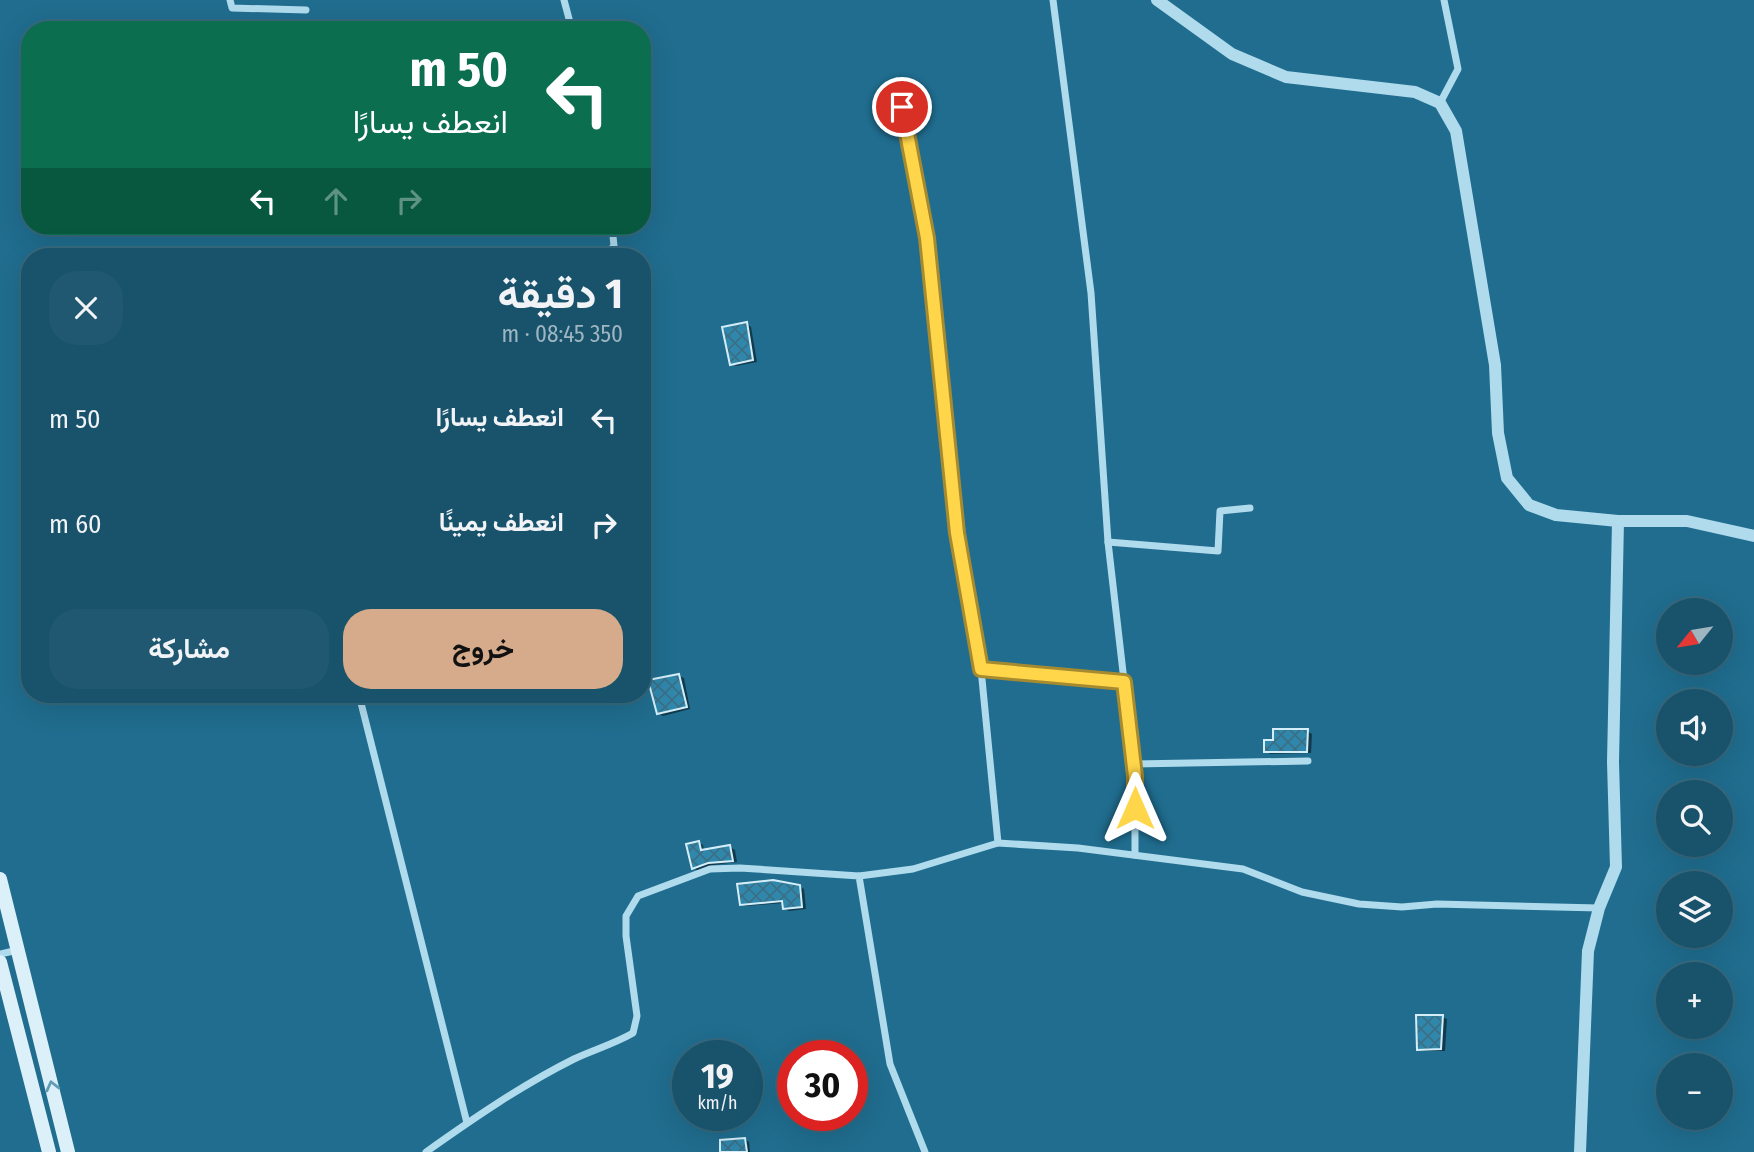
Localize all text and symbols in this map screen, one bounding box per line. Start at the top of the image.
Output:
text: 50 m [410,40,508,99]
icon: left [532,49,623,140]
pin [872,77,932,137]
icon: arrive [883,88,921,126]
text: انعطف يسارًا [353,103,508,141]
icon: left [244,182,282,220]
icon: ahead [317,182,355,220]
icon: right [390,182,428,220]
text: 1 دقيقة [497,269,623,319]
button: close [49,271,123,345]
text: 350 m · 08:45 [502,320,623,348]
icon: left [585,401,623,439]
text: انعطف يسارًا [436,402,564,433]
text: 50 m [49,404,101,435]
icon: right [585,506,623,544]
text: انعطف يمينًا [439,507,564,538]
text: 60 m [49,509,102,540]
north arrow [1656,598,1732,676]
map controls [1656,598,1733,1130]
button: مشاركة [49,609,329,689]
button: خروج [343,609,623,689]
button: sound [1656,689,1733,766]
position arrow [1098,771,1172,845]
button: search [1656,780,1733,857]
button: layers [1656,871,1733,948]
button: + [1656,962,1733,1039]
speed limit sign: 30 [777,1040,868,1131]
button: − [1656,1053,1733,1130]
text: 19 [701,1055,734,1097]
one-way arrow [45,1080,60,1092]
text: km/h [697,1092,738,1114]

